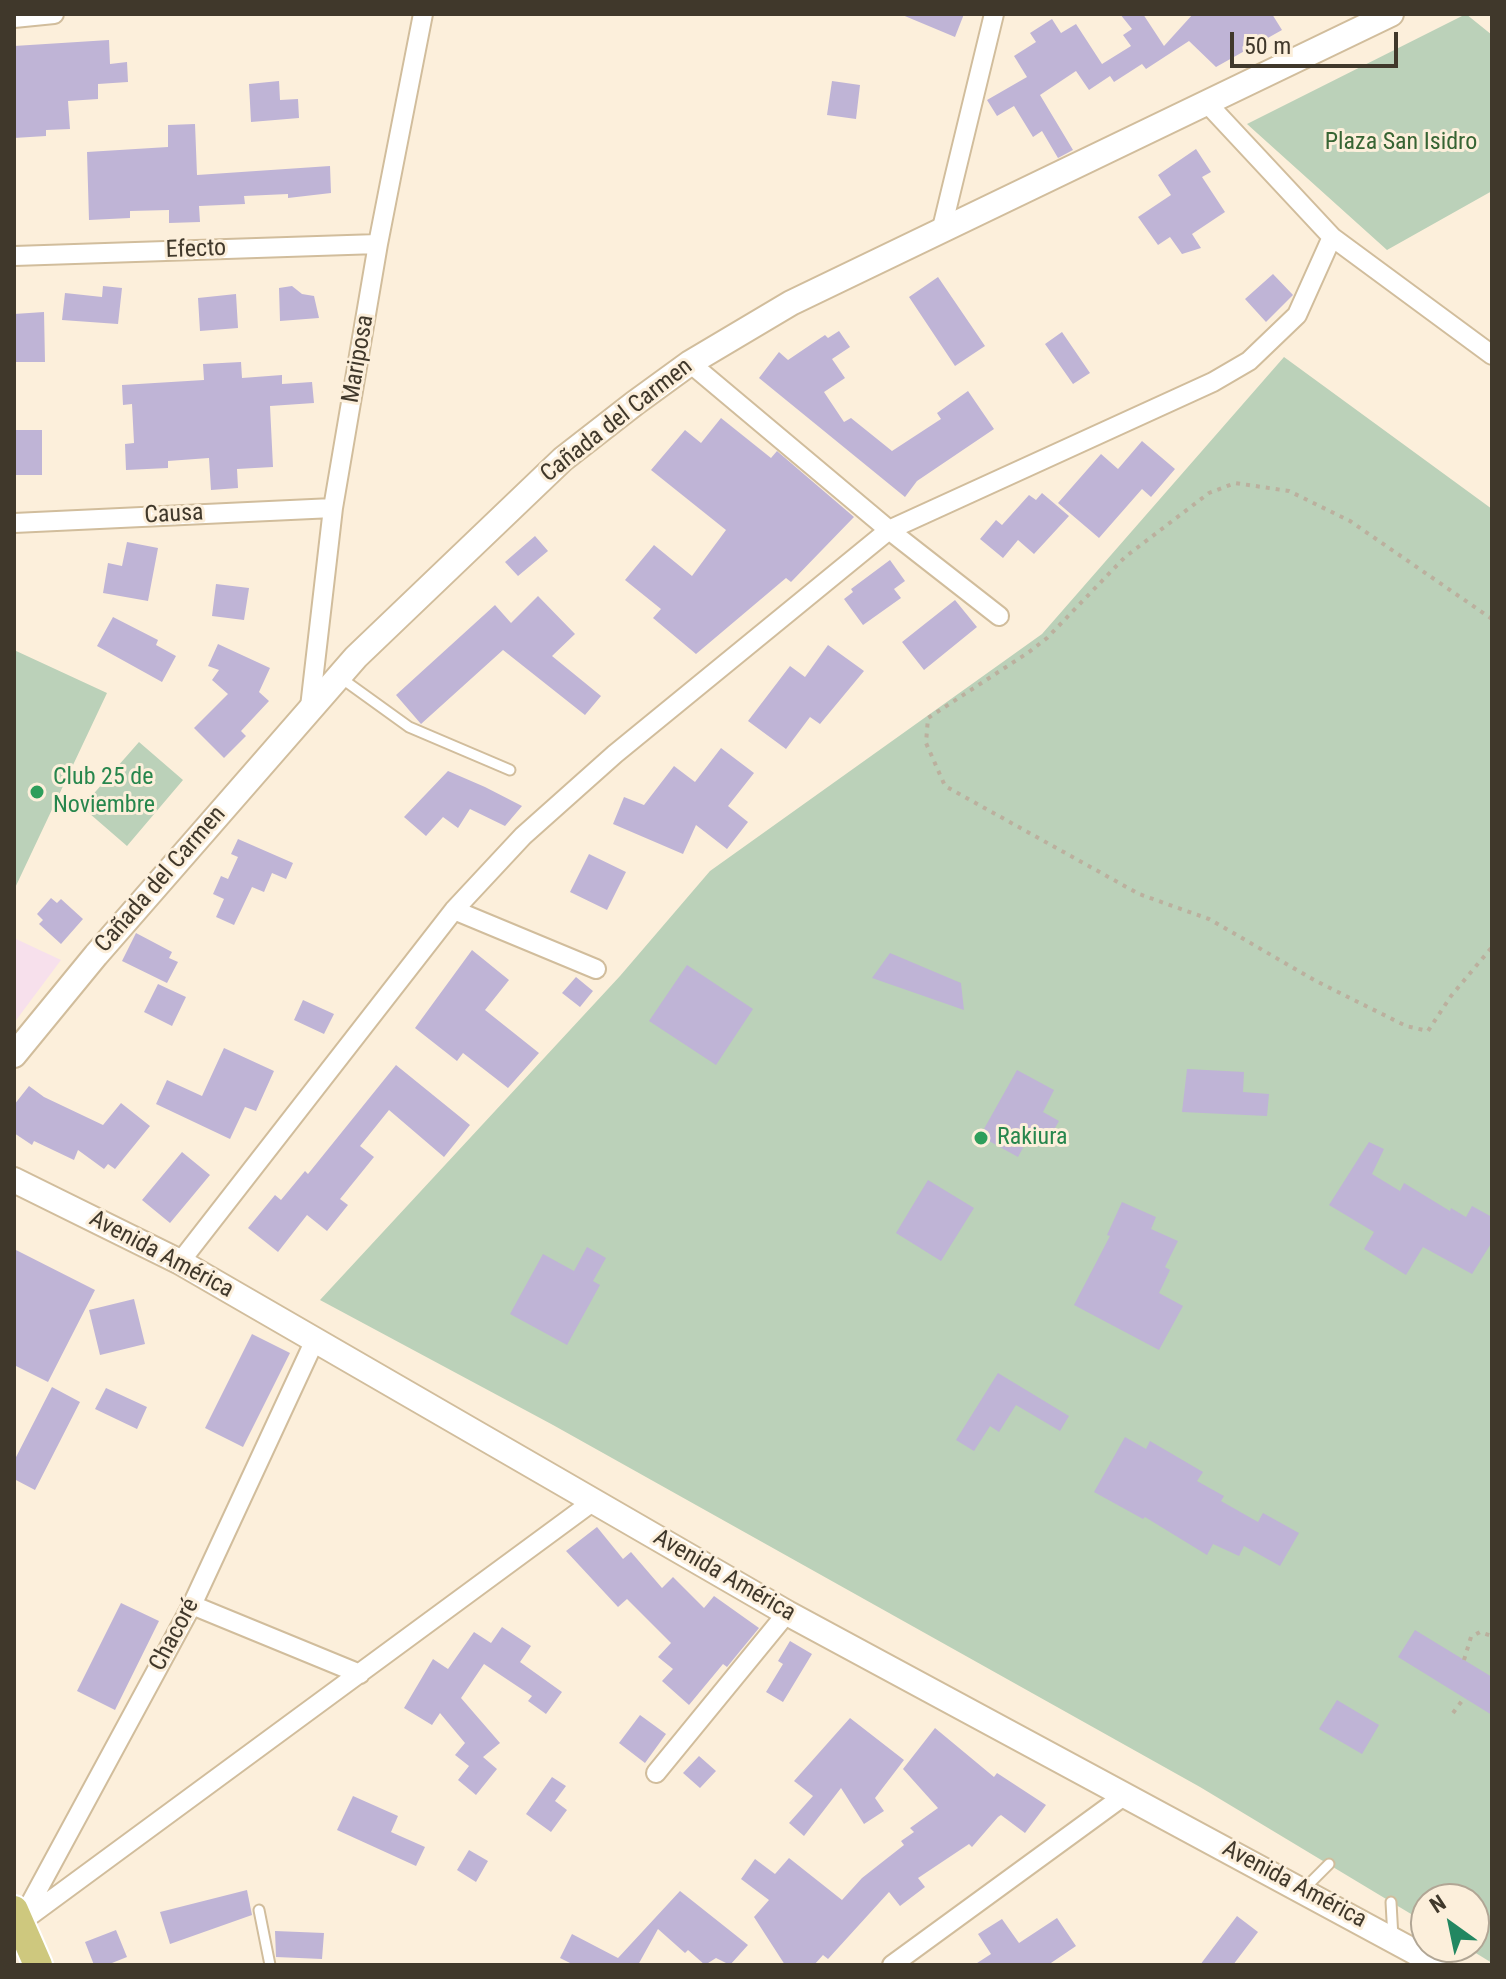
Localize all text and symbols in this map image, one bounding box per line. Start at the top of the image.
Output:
scale bar [1234,16,1402,66]
text: 50 m [1244,32,1291,60]
park label: Plaza San Isidro [1325,129,1477,157]
street label: Efecto [165,235,227,265]
street label: Mariposa [337,313,381,405]
street label: Cañada del Carmen [535,353,699,489]
street label: Causa [144,499,204,531]
place label: Club 25 de Noviembre [53,764,155,820]
marker: Club 25 de Noviembre [28,783,46,801]
street label: Cañada del Carmen [90,801,232,959]
place label: Rakiura [997,1124,1068,1152]
marker: Rakiura [972,1129,990,1147]
street label: Avenida América [84,1205,238,1305]
street label: Avenida América [648,1524,800,1628]
street label: Chacoré [144,1594,206,1676]
street label: Avenida América [1217,1835,1371,1935]
north arrow [1410,1883,1490,1963]
text: N [1425,1890,1450,1918]

